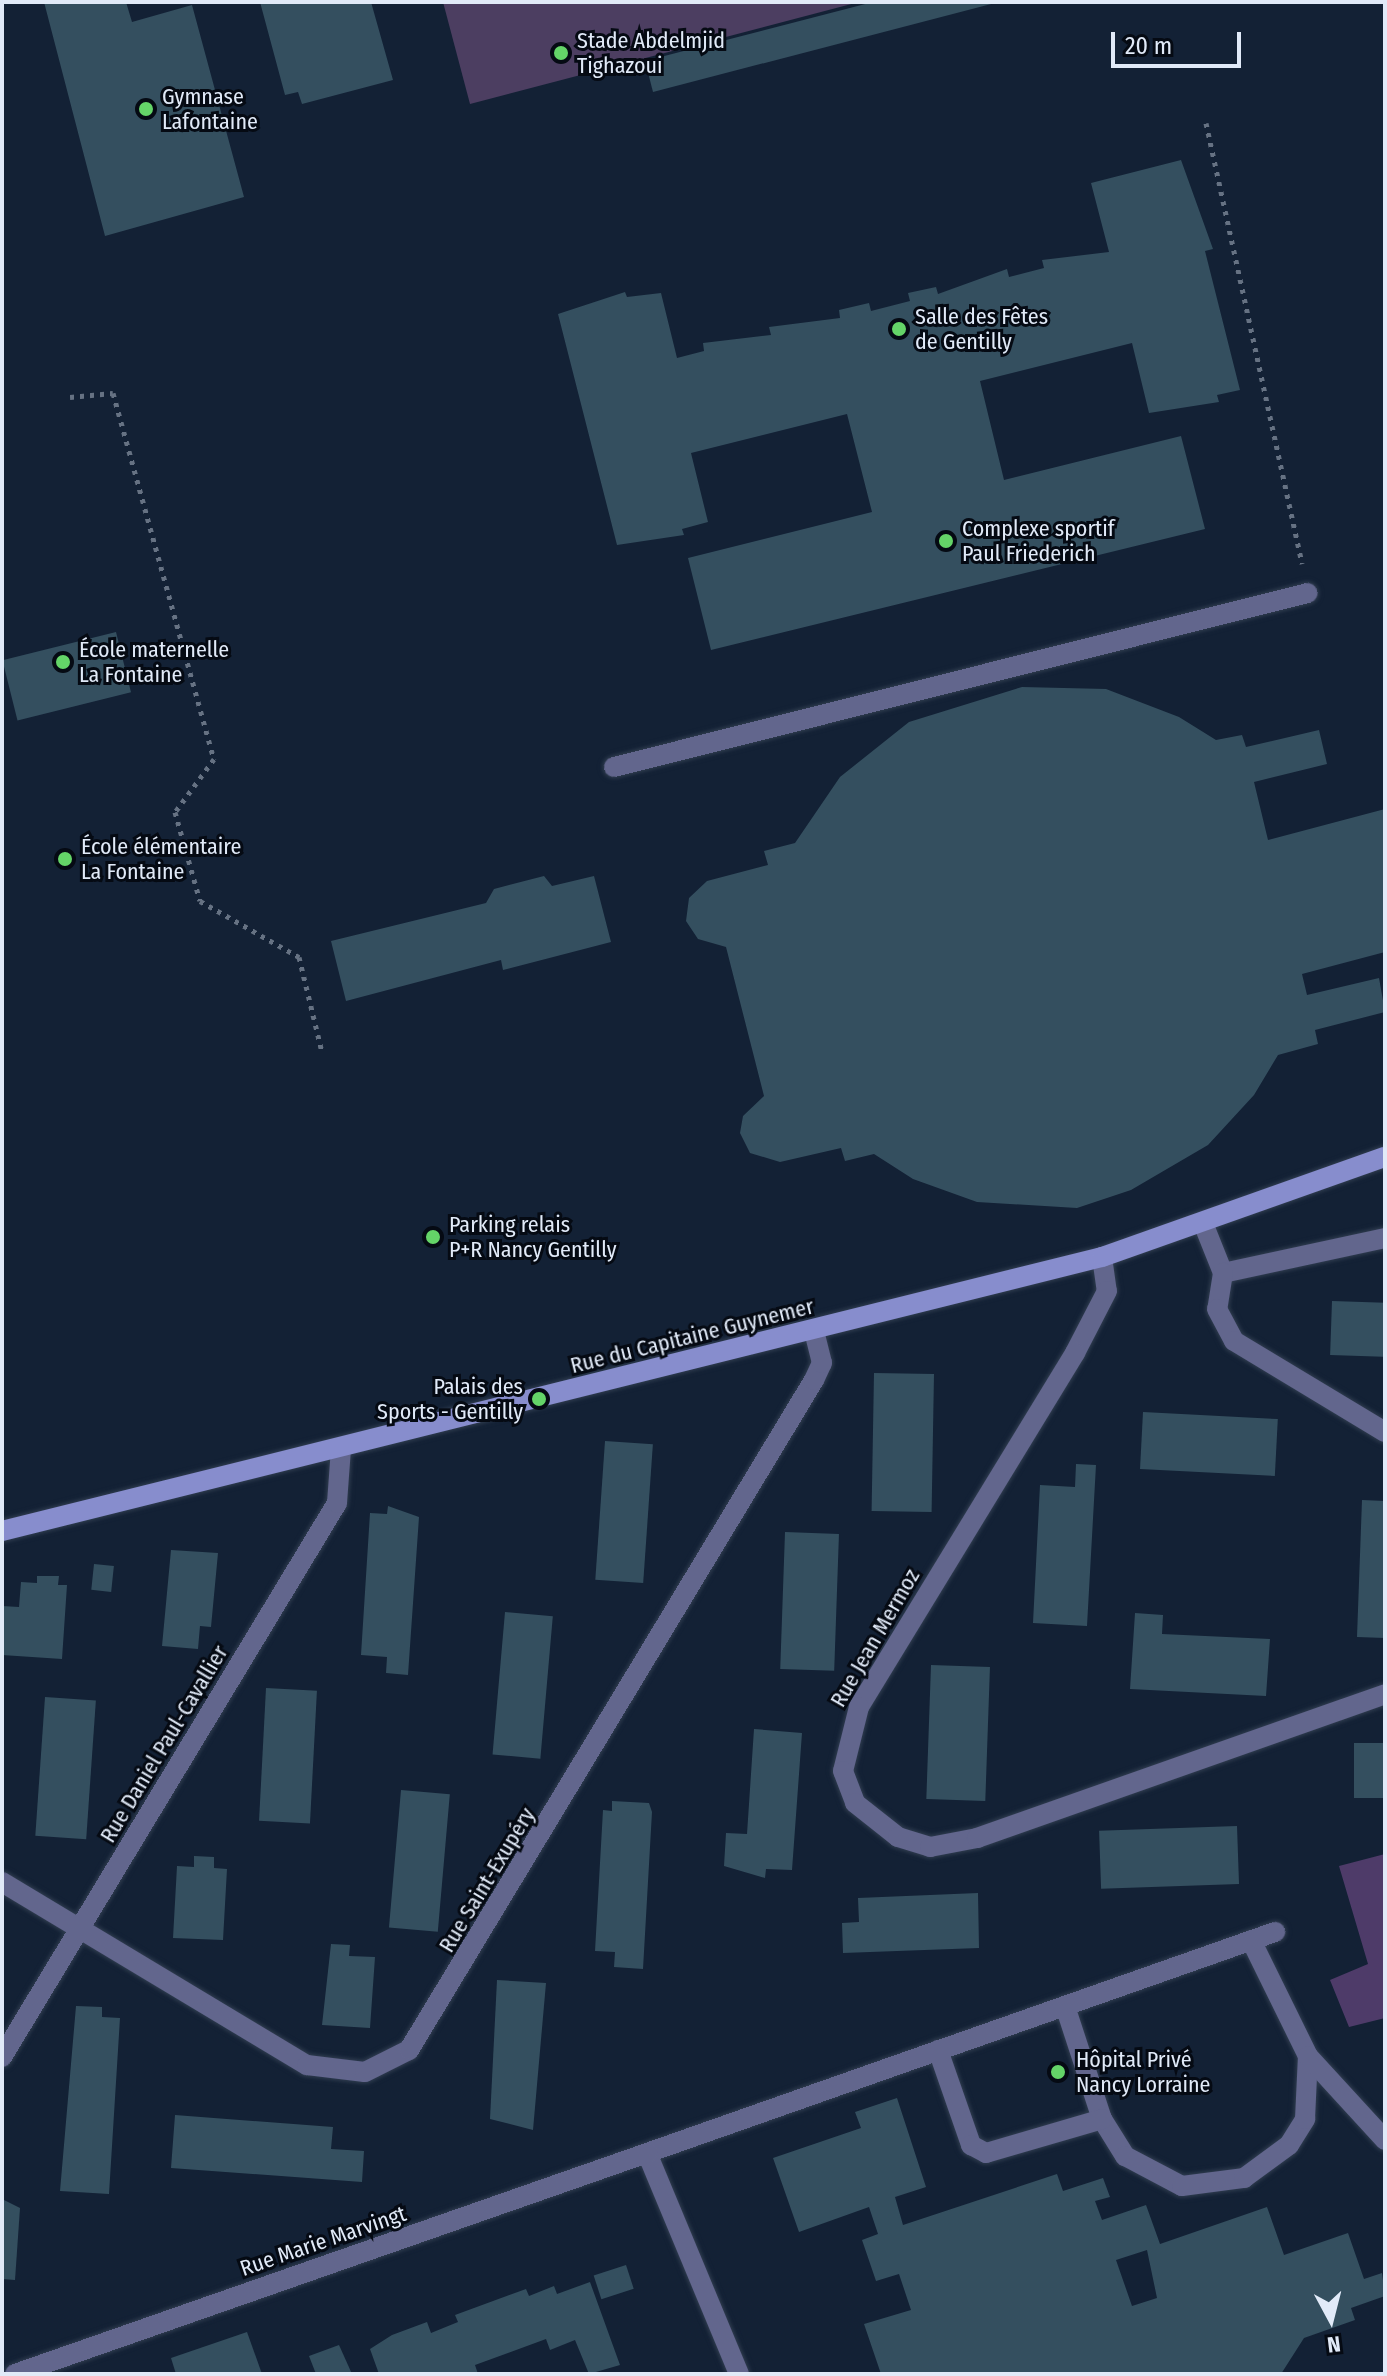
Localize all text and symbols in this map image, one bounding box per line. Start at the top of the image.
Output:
scale bar [1115,16,1245,66]
place label: Stade Abdelmjid Tighazoui [577,27,725,78]
text: 20 m [1125,32,1172,60]
marker: Stade Abdelmjid Tighazoui [552,44,570,62]
place label: Gymnase Lafontaine [162,83,258,134]
marker: Gymnase Lafontaine [137,100,155,118]
place label: Salle des Fêtes de Gentilly [915,303,1048,354]
marker: Salle des Fêtes de Gentilly [890,320,908,338]
place label: Complexe sportif Paul Friederich [962,515,1115,566]
marker: Complexe sportif Paul Friederich [937,532,955,550]
place label: École maternelle La Fontaine [79,636,229,688]
marker: École maternelle La Fontaine [54,653,72,671]
place label: École élémentaire La Fontaine [81,833,241,884]
marker: École élémentaire La Fontaine [56,850,74,868]
place label: Parking relais P+R Nancy Gentilly [449,1211,617,1262]
marker: Parking relais P+R Nancy Gentilly [424,1228,442,1246]
street label: Rue du Capitaine Guynemer [568,1293,816,1379]
place label: Palais des Sports - Gentilly [377,1373,523,1424]
marker: Palais des Sports - Gentilly [530,1390,548,1408]
street label: Rue Jean Mermoz [825,1564,925,1712]
street label: Rue Daniel Paul-Cavallier [95,1641,233,1847]
street label: Rue Saint-Exupéry [433,1803,541,1957]
place label: Hôpital Privé Nancy Lorraine [1076,2046,1210,2098]
marker: Hôpital Privé Nancy Lorraine [1047,2061,1069,2083]
street label: Rue Marie Marvingt [237,2200,409,2282]
north arrow [1291,2280,1371,2360]
text: N [1326,2330,1342,2359]

